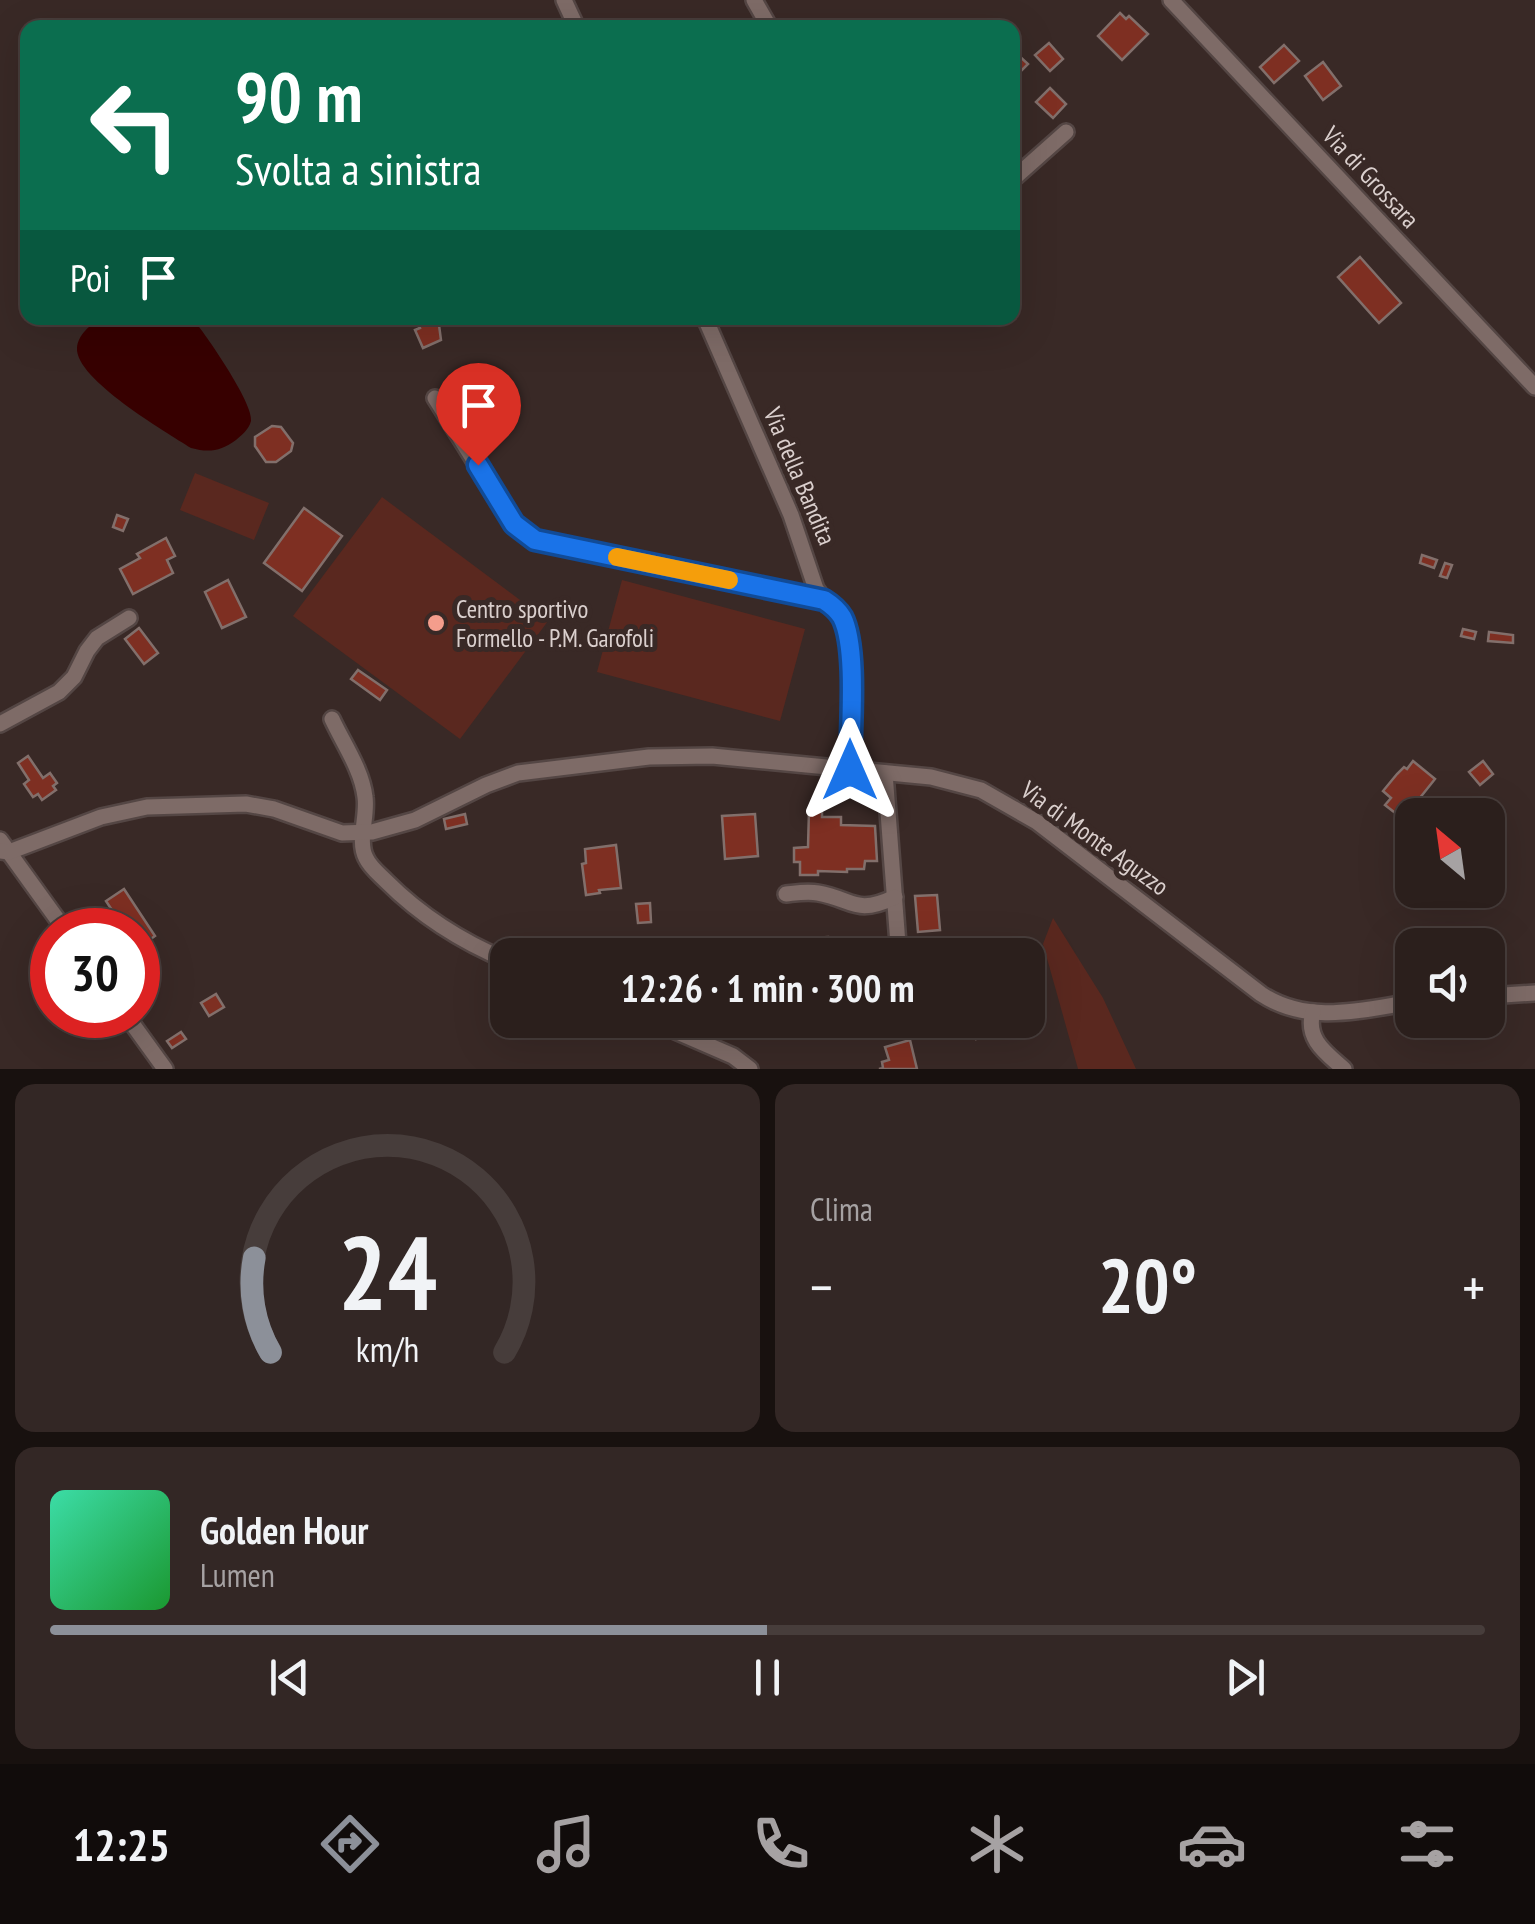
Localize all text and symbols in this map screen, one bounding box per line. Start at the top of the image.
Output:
text: 90 m [235,51,363,141]
icon: left [70,60,200,190]
street label: Via di Grossara [1315,119,1426,235]
text: Svolta a sinistra [235,139,482,197]
icon: arrive [131,250,186,305]
text: Poi [70,253,111,302]
pin [436,363,521,466]
icon: arrive [451,378,506,433]
street label: Via della Bandita [756,402,843,550]
place label: Centro sportivo Formello - P.M. Garofoli [456,593,654,654]
marker: Centro sportivo Formello - P.M. Garofoli [425,612,447,634]
position arrow [798,718,902,822]
street label: Via di Monte Aguzzo [1014,773,1175,902]
north arrow [1395,798,1505,908]
map controls [1395,798,1505,1038]
speed limit sign: 30 [30,908,160,1038]
button: sound [1395,928,1505,1038]
text: 12:26 · 1 min · 300 m [621,963,914,1012]
text: Clima [810,1188,873,1230]
text: 24 [338,1204,437,1339]
text: 20° [1098,1237,1197,1334]
text: − [810,1251,833,1322]
text: + [1462,1251,1485,1322]
text: km/h [356,1326,419,1372]
text: Golden Hour [200,1505,369,1554]
text: Lumen [200,1554,275,1596]
icon: previous [262,1650,317,1705]
icon: pause [740,1650,795,1705]
icon: next [1218,1650,1273,1705]
icon: directions [315,1809,385,1879]
icon: music [531,1809,601,1879]
icon: phone [746,1809,816,1879]
icon: climate [962,1809,1032,1879]
icon: car [1177,1809,1247,1879]
icon: filters [1392,1809,1462,1879]
text: 12:25 [73,1815,170,1873]

